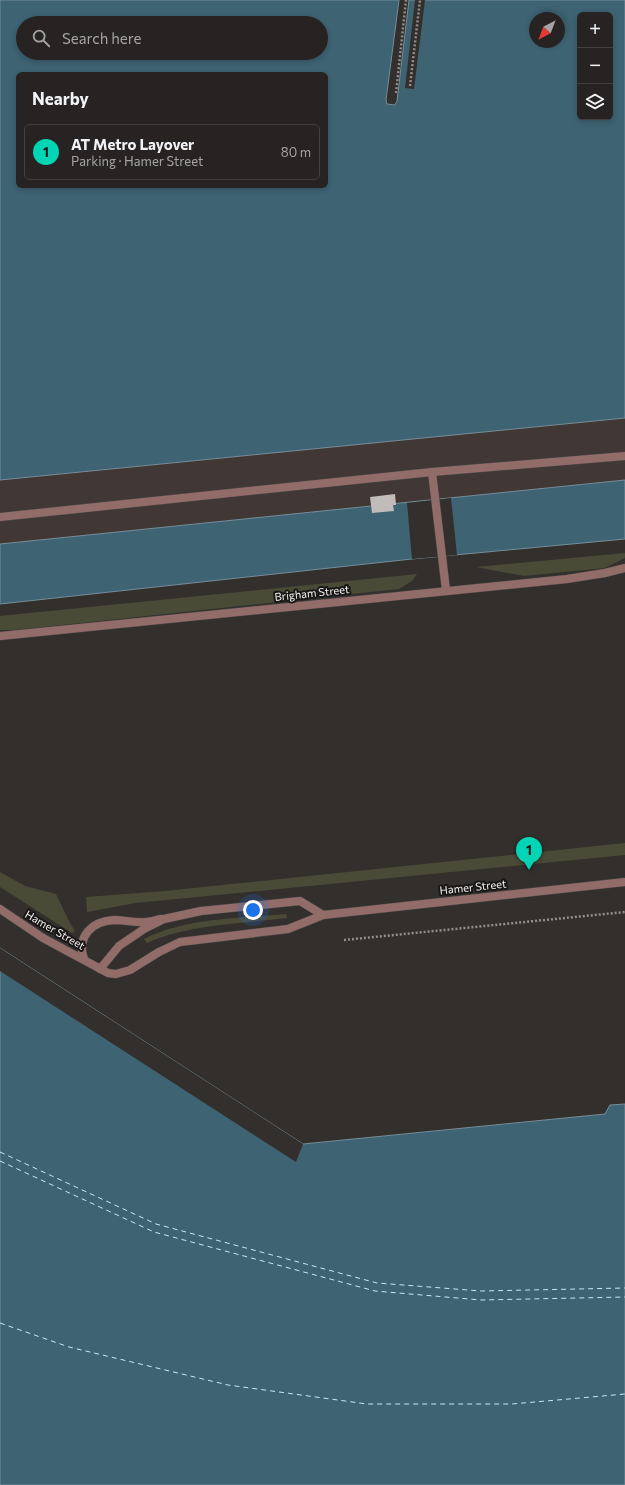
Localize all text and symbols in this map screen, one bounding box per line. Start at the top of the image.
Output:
north arrow [529,12,565,48]
map controls [577,12,613,120]
button: + [577,12,613,48]
search box [16,16,328,60]
icon: search [30,27,52,49]
text: Search here [62,29,141,47]
button: − [577,48,613,84]
button: layers [577,84,613,120]
text: Nearby [32,88,89,109]
text: AT Metro Layover [71,135,194,153]
text: 1 [43,144,49,160]
text: 80 m [281,144,311,160]
text: Parking · Hamer Street [71,153,203,169]
street label: Brigham Street [274,582,350,603]
pin: 1 [516,837,542,870]
street label: Hamer Street [439,876,507,896]
your location [243,900,263,920]
street label: Hamer Street [23,907,88,952]

